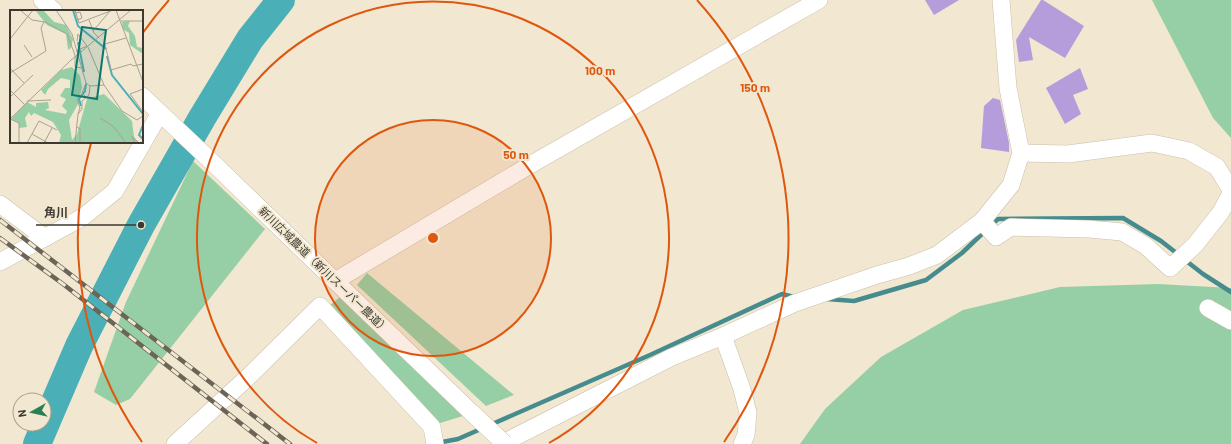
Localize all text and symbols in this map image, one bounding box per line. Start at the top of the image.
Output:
inset map [10,10,143,143]
text: 100 m [585,63,615,77]
text: 150 m [740,80,770,94]
text: 50 m [503,147,529,161]
callout: 角川 [36,201,76,225]
street label: 新川広域農道（新川スーパー農道） [257,204,392,335]
text: 角川 [44,205,68,219]
centre of rings [426,231,440,245]
north arrow [12,392,52,432]
text: N [15,409,29,418]

